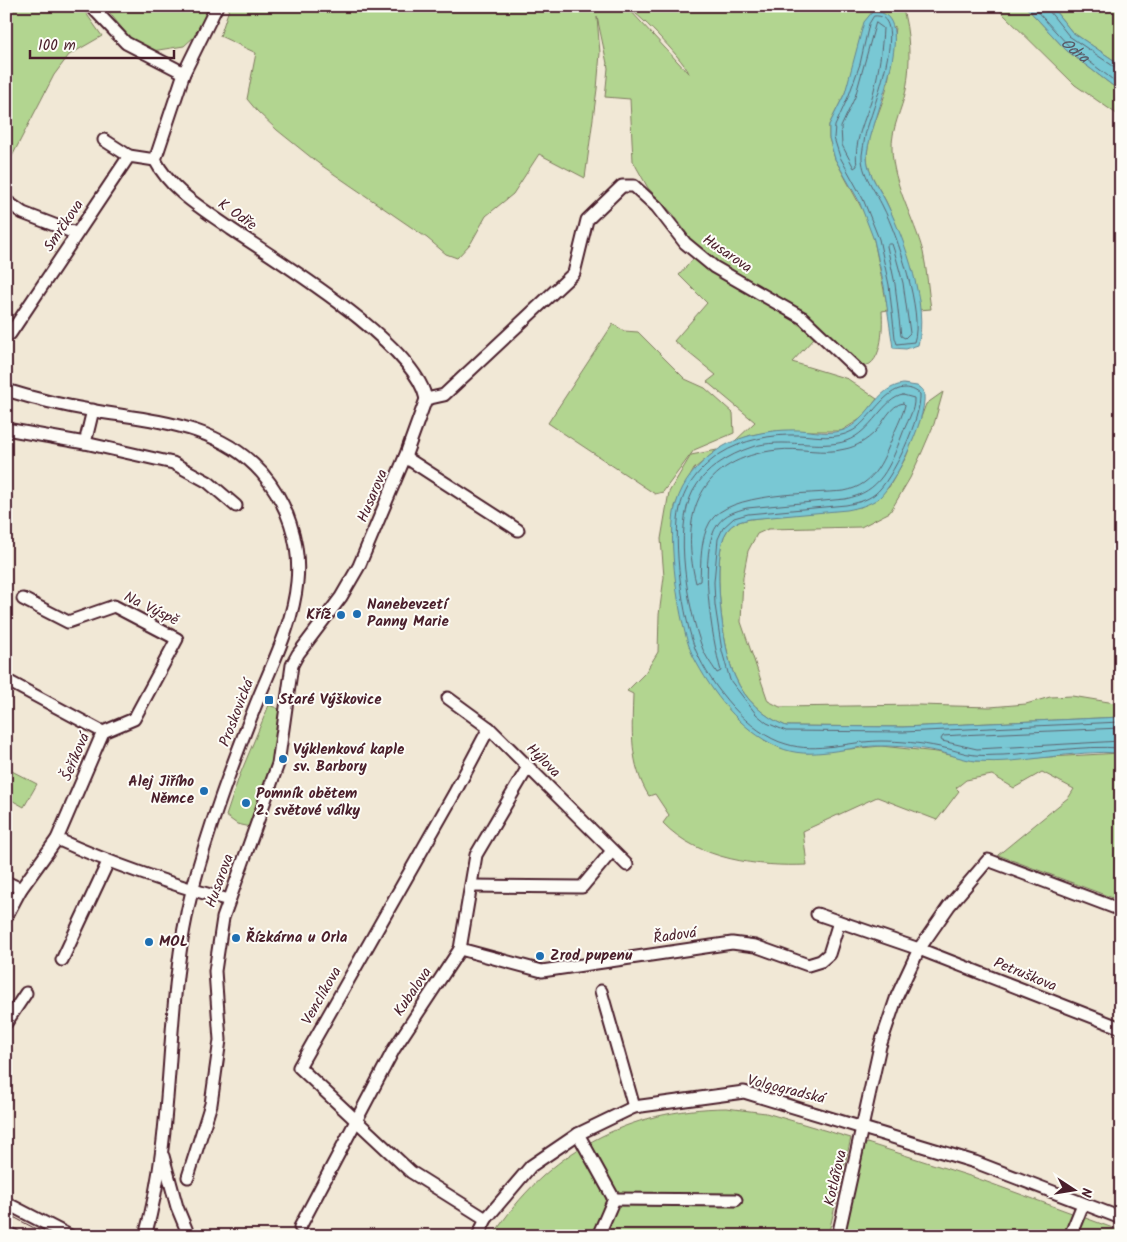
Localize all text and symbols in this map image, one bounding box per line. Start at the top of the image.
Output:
scale bar [30,28,174,60]
water label: Odra [1055,32,1096,71]
text: 100 m [38,34,76,58]
street label: K Odře [212,193,262,237]
street label: Smrčkova [38,195,90,257]
street label: Husarova [697,228,757,280]
street label: Husarova [351,466,395,526]
street label: Na Výspě [120,585,183,633]
place label: Nanebevzetí Panny Marie [367,593,450,634]
place label: Kříž [306,603,331,627]
marker: Nanebevzetí Panny Marie [351,608,363,620]
marker: Kříž [335,609,347,621]
street label: Proskovická [213,674,262,750]
place label: Staré Výškovice [279,688,382,712]
marker: Staré Výškovice [263,694,275,706]
street label: Šeříková [55,727,98,785]
place label: Výklenková kaple sv. Barbory [293,738,405,779]
street label: Hýlova [520,738,566,784]
marker: Výklenková kaple sv. Barbory [277,753,289,765]
place label: Alej Jiřího Němce [128,770,195,811]
place label: Pomník obětem 2. světové války [256,782,360,823]
marker: Alej Jiřího Němce [198,785,210,797]
marker: Pomník obětem 2. světové války [240,797,252,809]
street label: Husarova [199,851,241,911]
street label: Řadová [652,921,700,951]
place label: Řízkárna u Orla [246,926,348,950]
place label: MOL [159,930,188,954]
marker: Řízkárna u Orla [230,932,242,944]
marker: MOL [143,936,155,948]
place label: Zrod pupenu [550,944,633,968]
marker: Zrod pupenu [534,950,546,962]
street label: Petruškova [990,951,1060,999]
street label: Venclíkova [296,962,348,1030]
street label: Kubalova [388,963,438,1021]
street label: Volgogradská [745,1069,829,1112]
street label: Kotlářova [818,1147,854,1209]
north arrow [1050,1164,1100,1214]
text: N [1074,1186,1097,1199]

